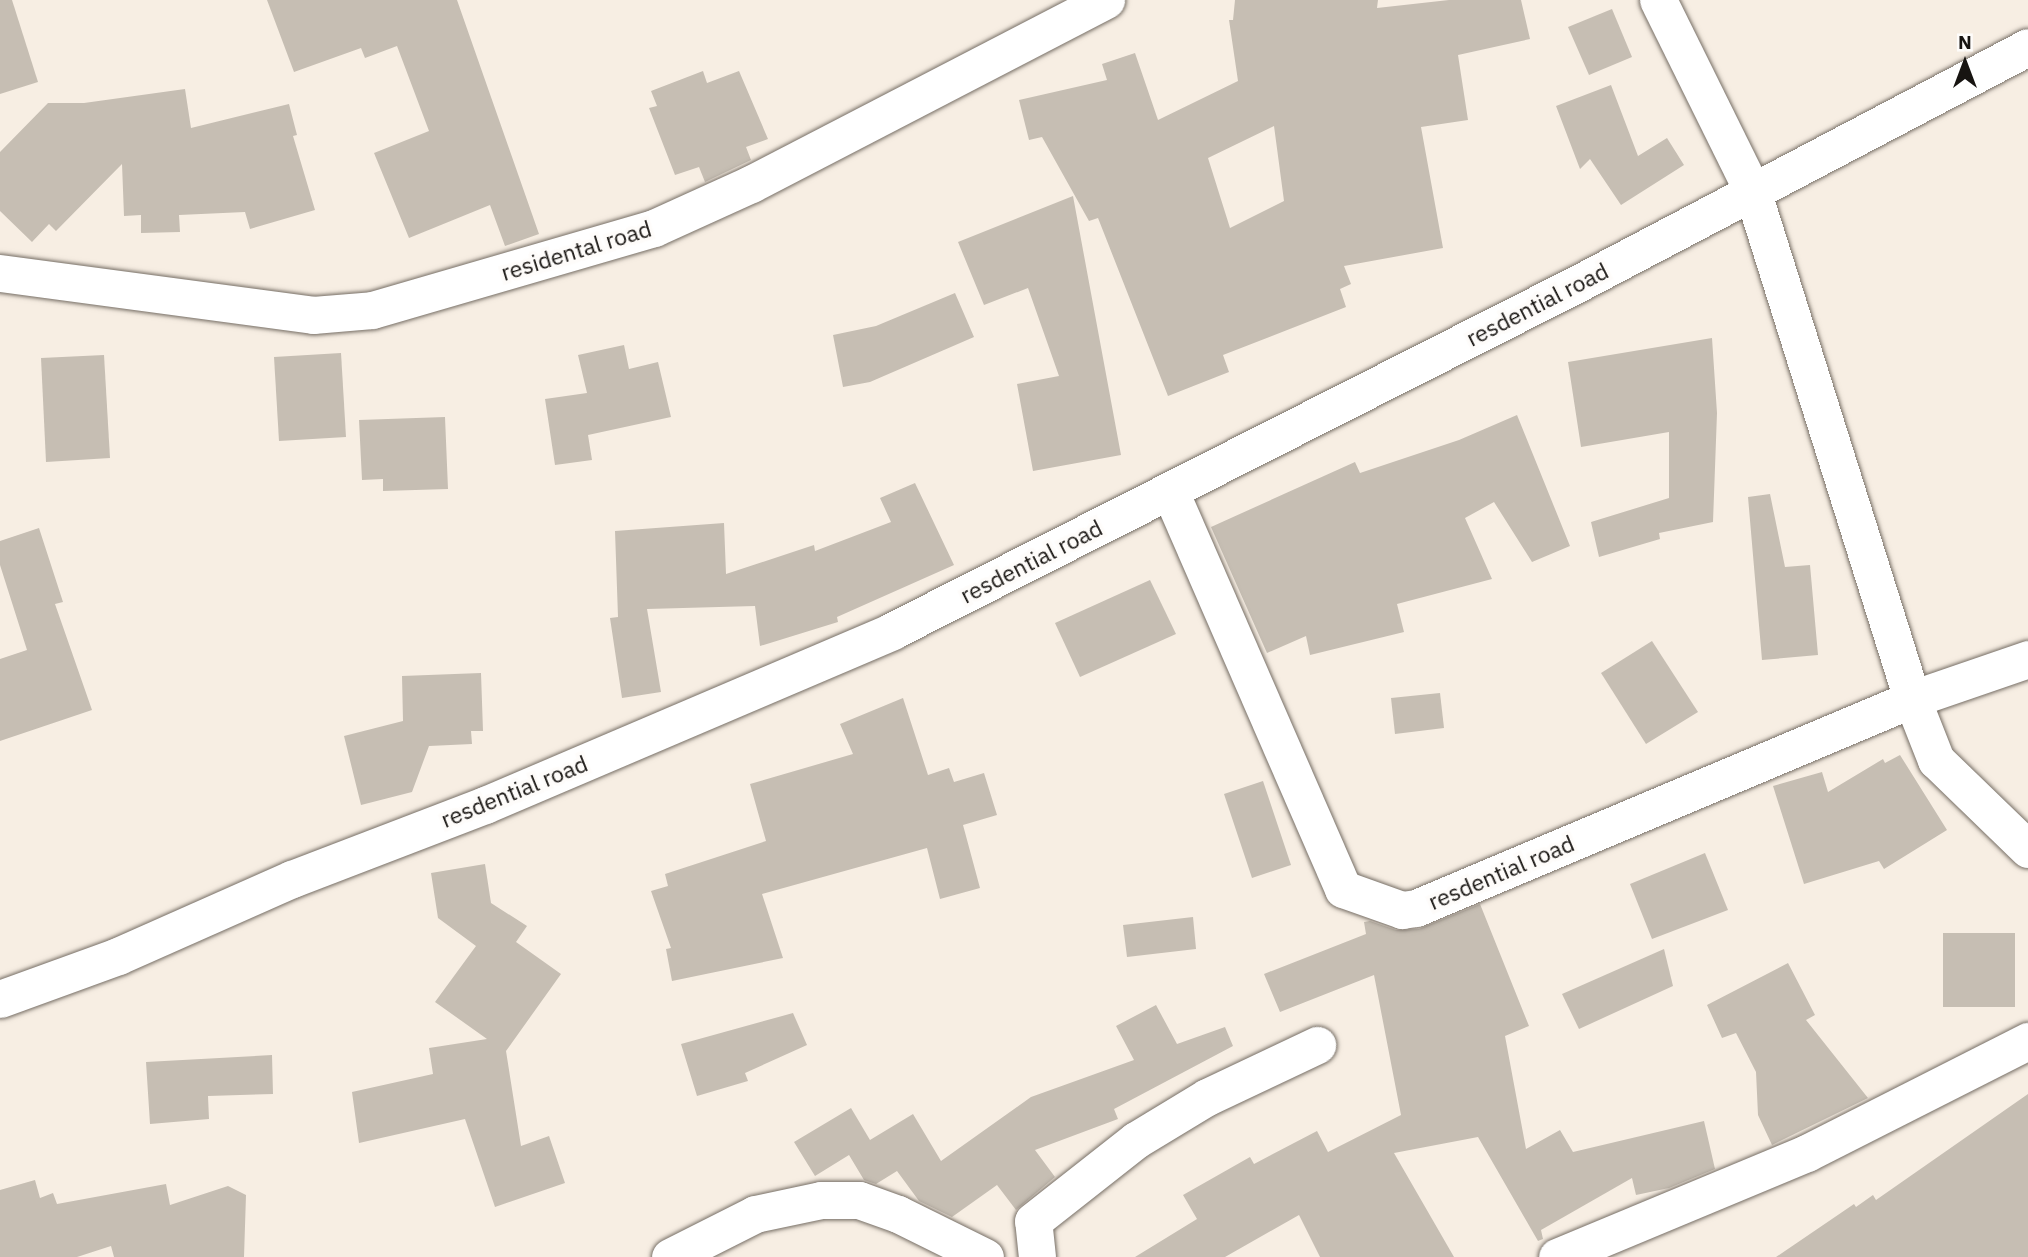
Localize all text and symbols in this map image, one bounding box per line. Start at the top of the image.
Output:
north arrow [1930,28,2000,98]
text: N [1958,30,1972,54]
street label: residental road [497,214,655,286]
street label: resdential road [1461,256,1613,352]
street label: resdential road [955,513,1107,609]
street label: resdential road [437,749,591,833]
street label: resdential road [1424,829,1578,915]

